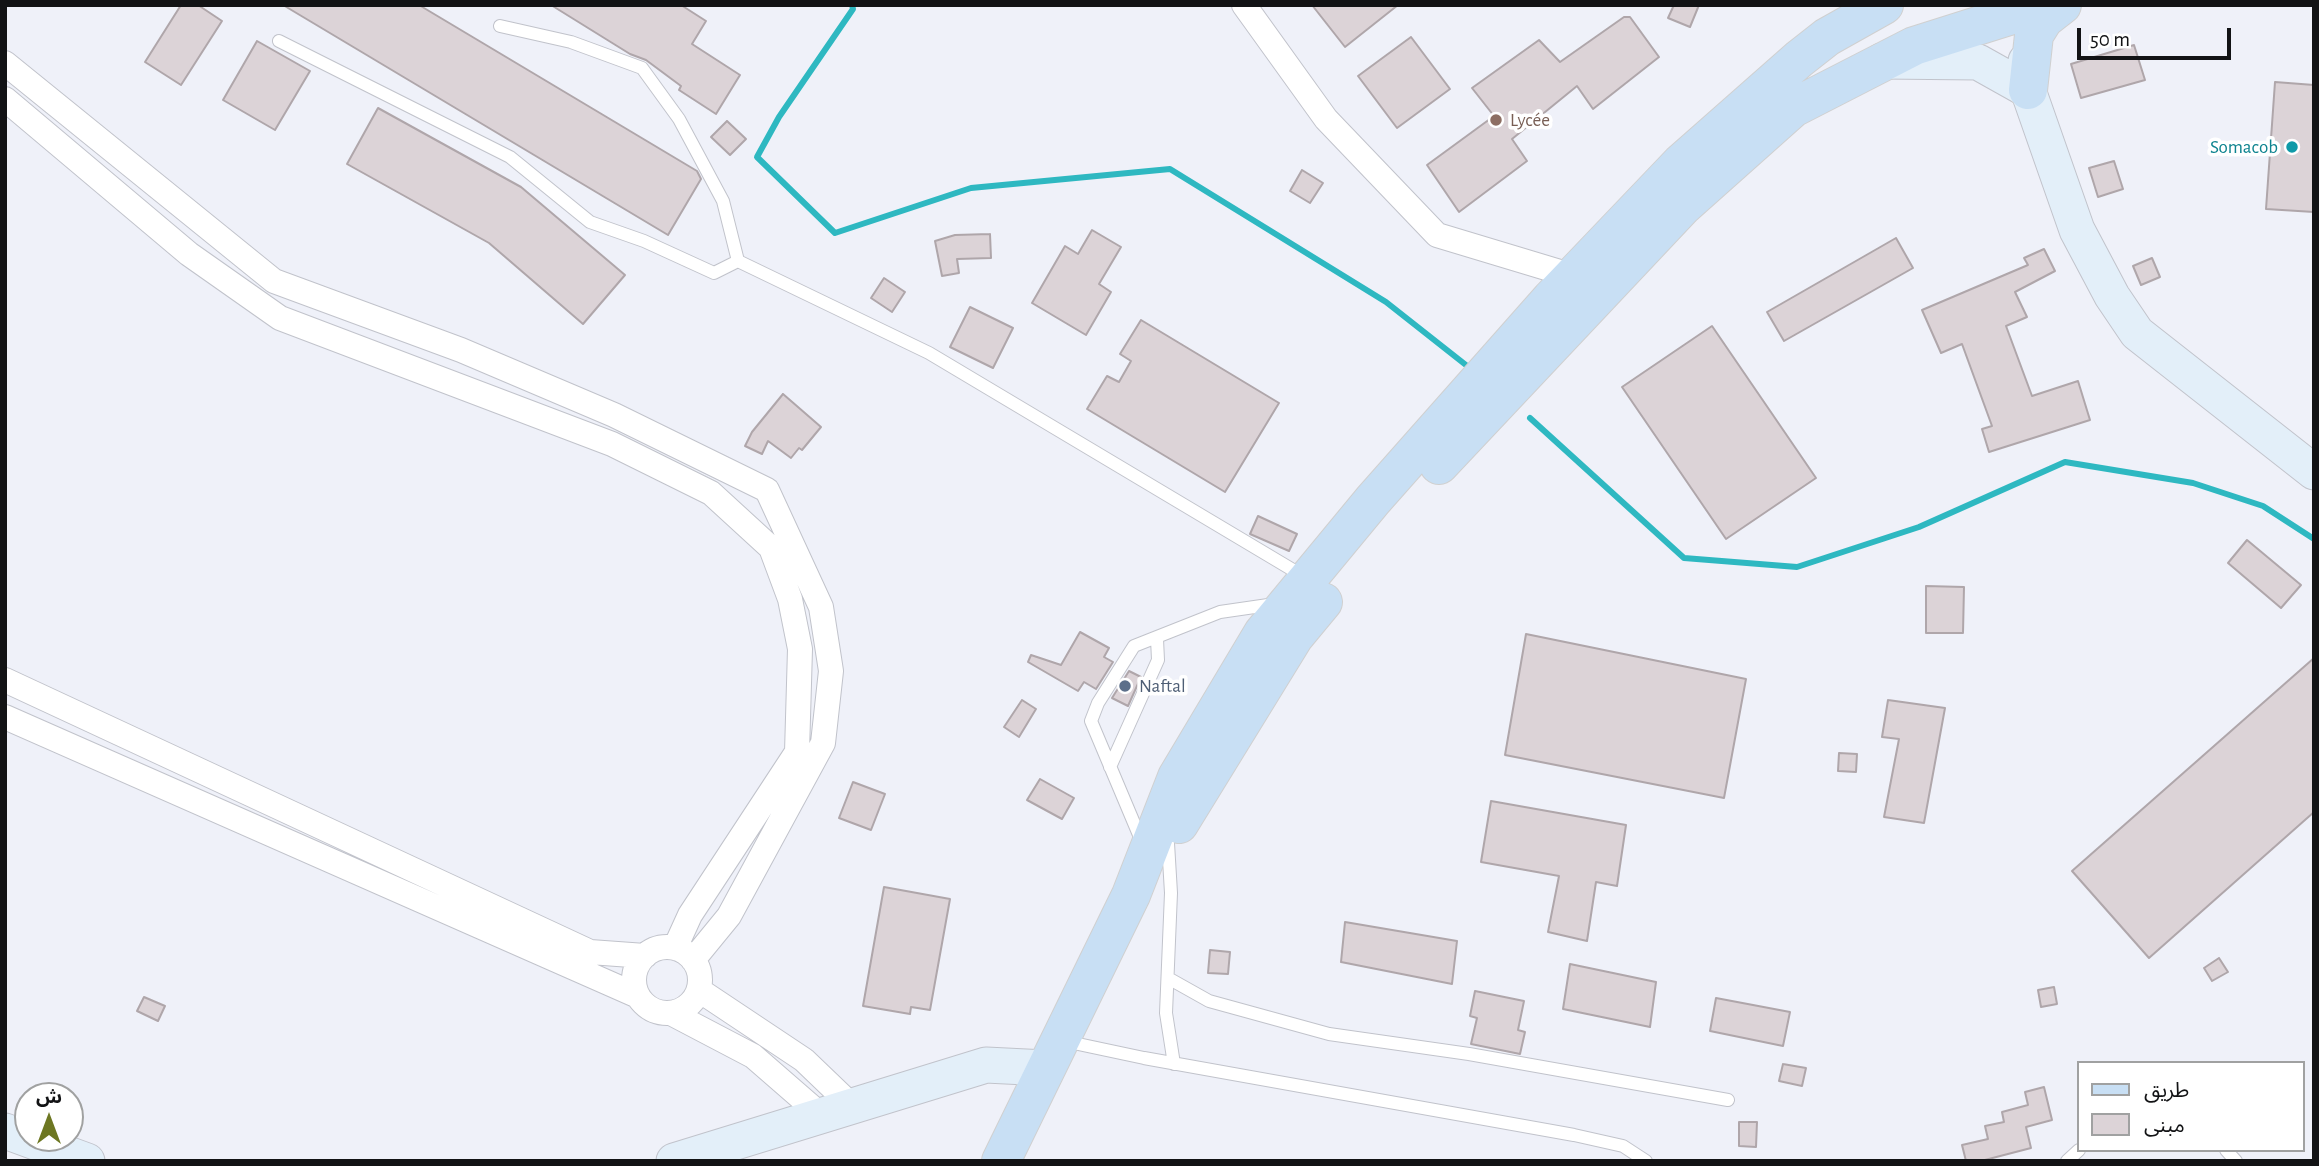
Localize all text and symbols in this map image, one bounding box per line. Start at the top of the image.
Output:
scale bar [2081,14,2235,58]
text: 50 m [2090,29,2130,50]
place label: Lycée [1510,109,1550,131]
marker: Lycée [1488,112,1504,128]
place label: Somacob [2210,136,2278,158]
marker: Somacob [2284,139,2300,155]
place label: Naftal [1139,675,1186,697]
marker: Naftal [1117,678,1133,694]
legend [2078,1061,2305,1152]
text: طريق [2144,1080,2189,1101]
north arrow [14,1082,84,1152]
text: ش [36,1088,62,1107]
text: مبنى [2144,1115,2185,1136]

